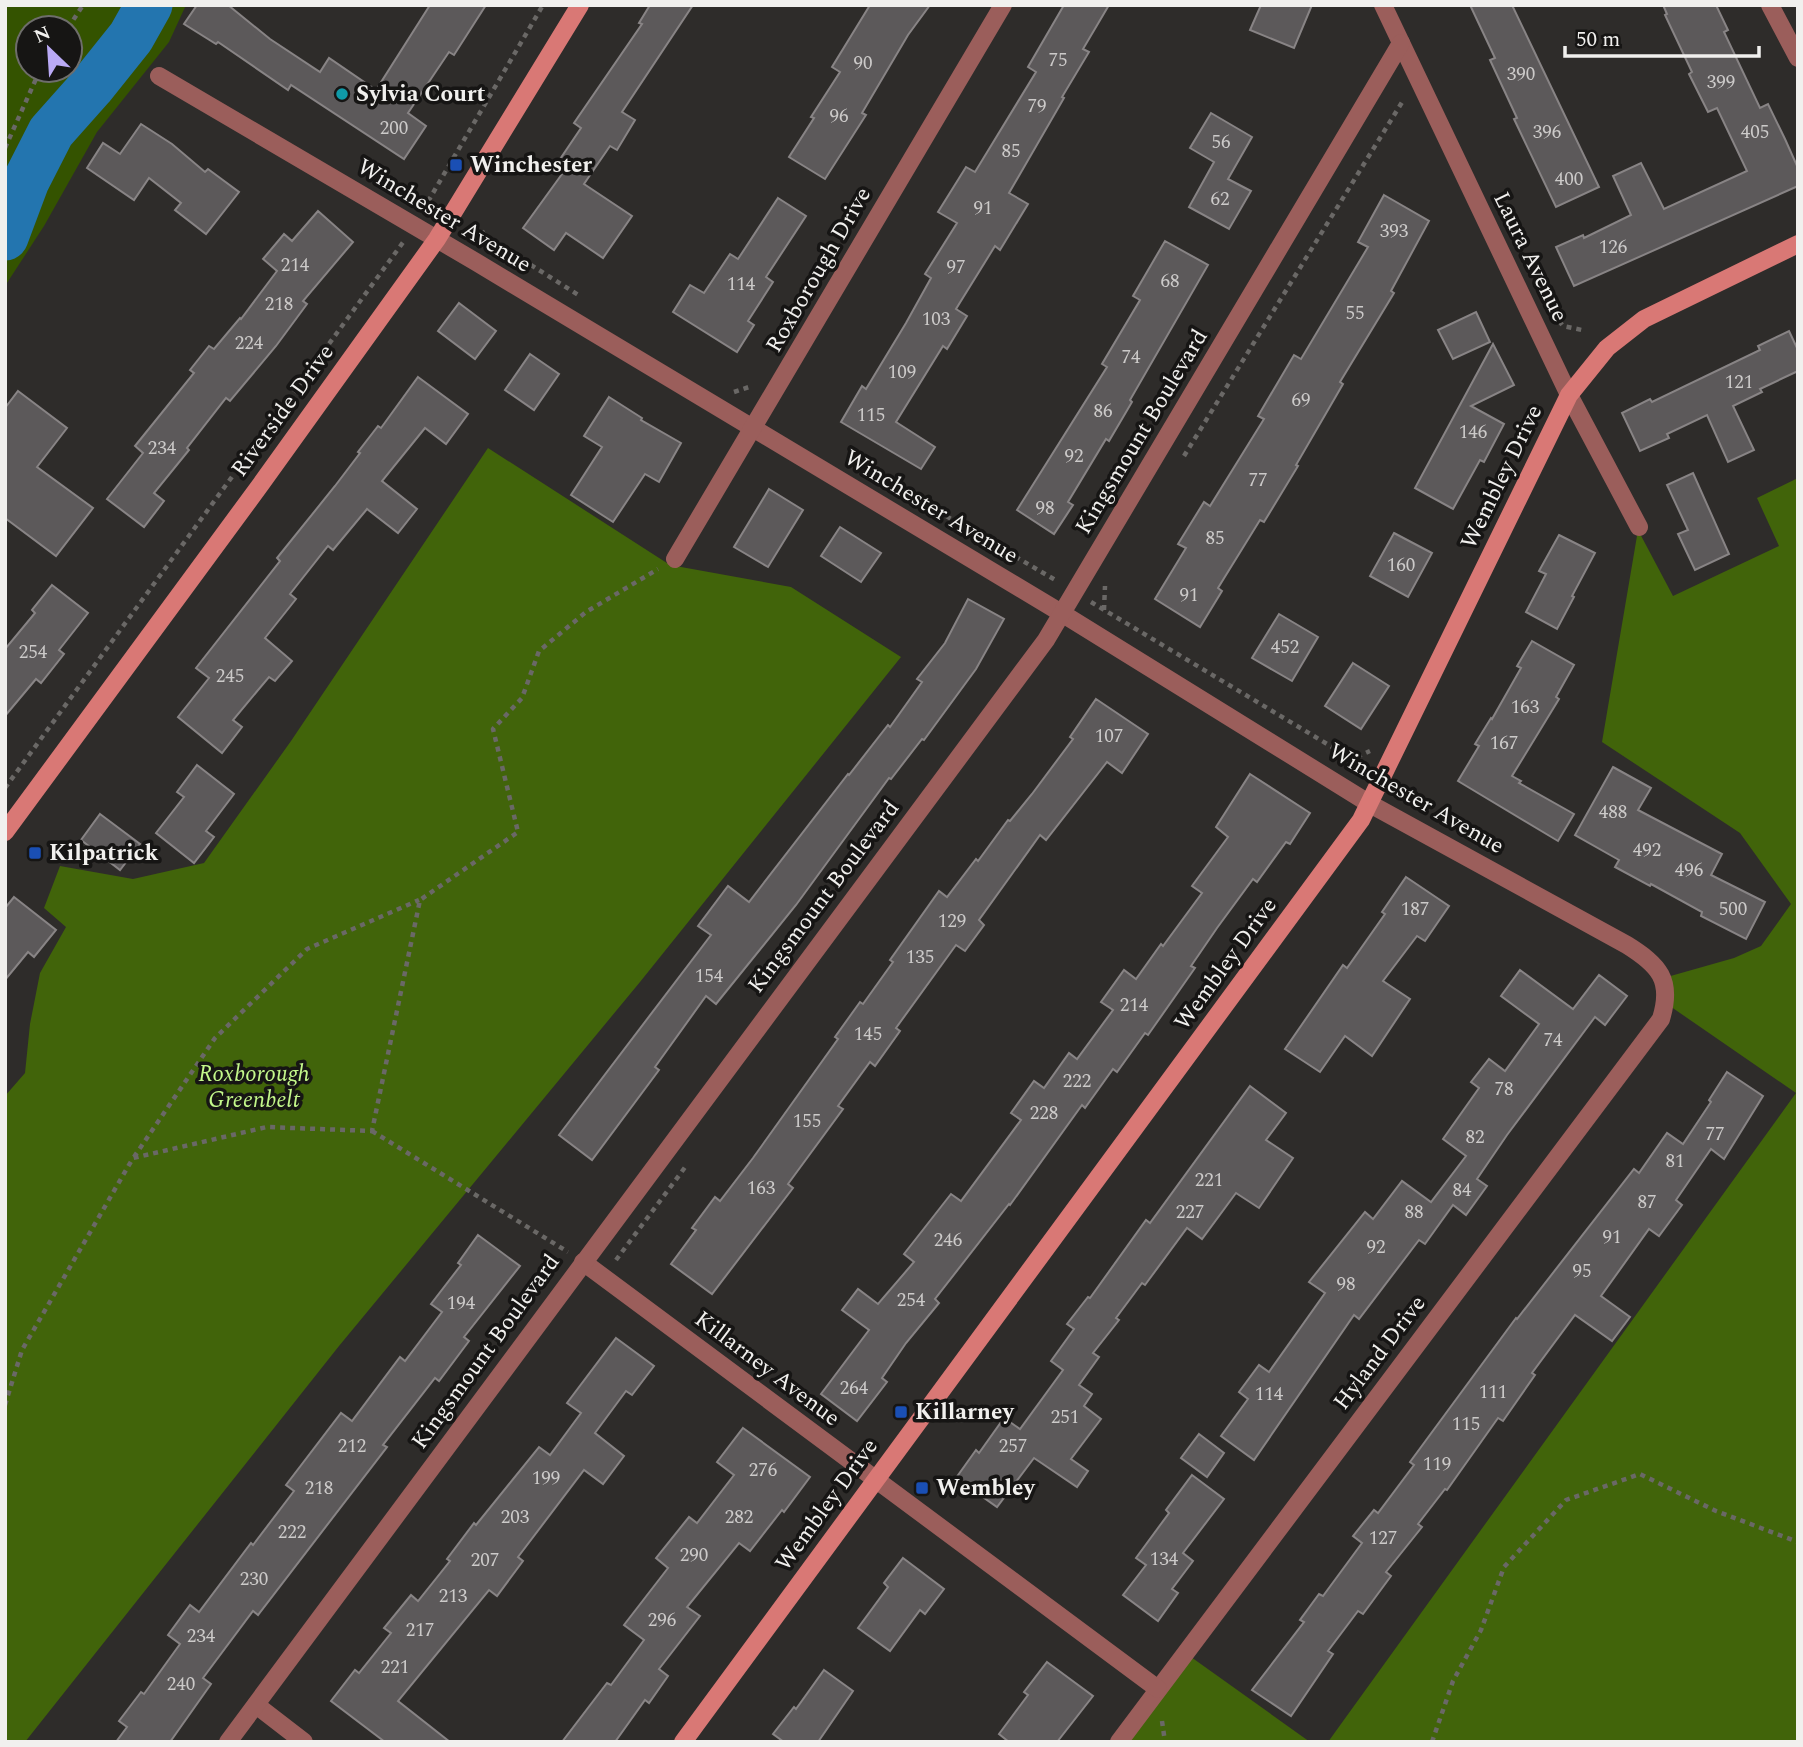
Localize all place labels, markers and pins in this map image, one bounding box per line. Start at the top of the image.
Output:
place label: Sylvia Court [356,77,486,112]
marker: Sylvia Court [334,86,350,102]
place label: Winchester [470,148,592,183]
marker: Winchester [448,157,464,173]
place label: Kilpatrick [49,836,159,871]
marker: Kilpatrick [27,845,43,861]
place label: Killarney [915,1395,1015,1430]
marker: Killarney [893,1404,909,1420]
place label: Wembley [936,1471,1036,1506]
marker: Wembley [914,1480,930,1496]

